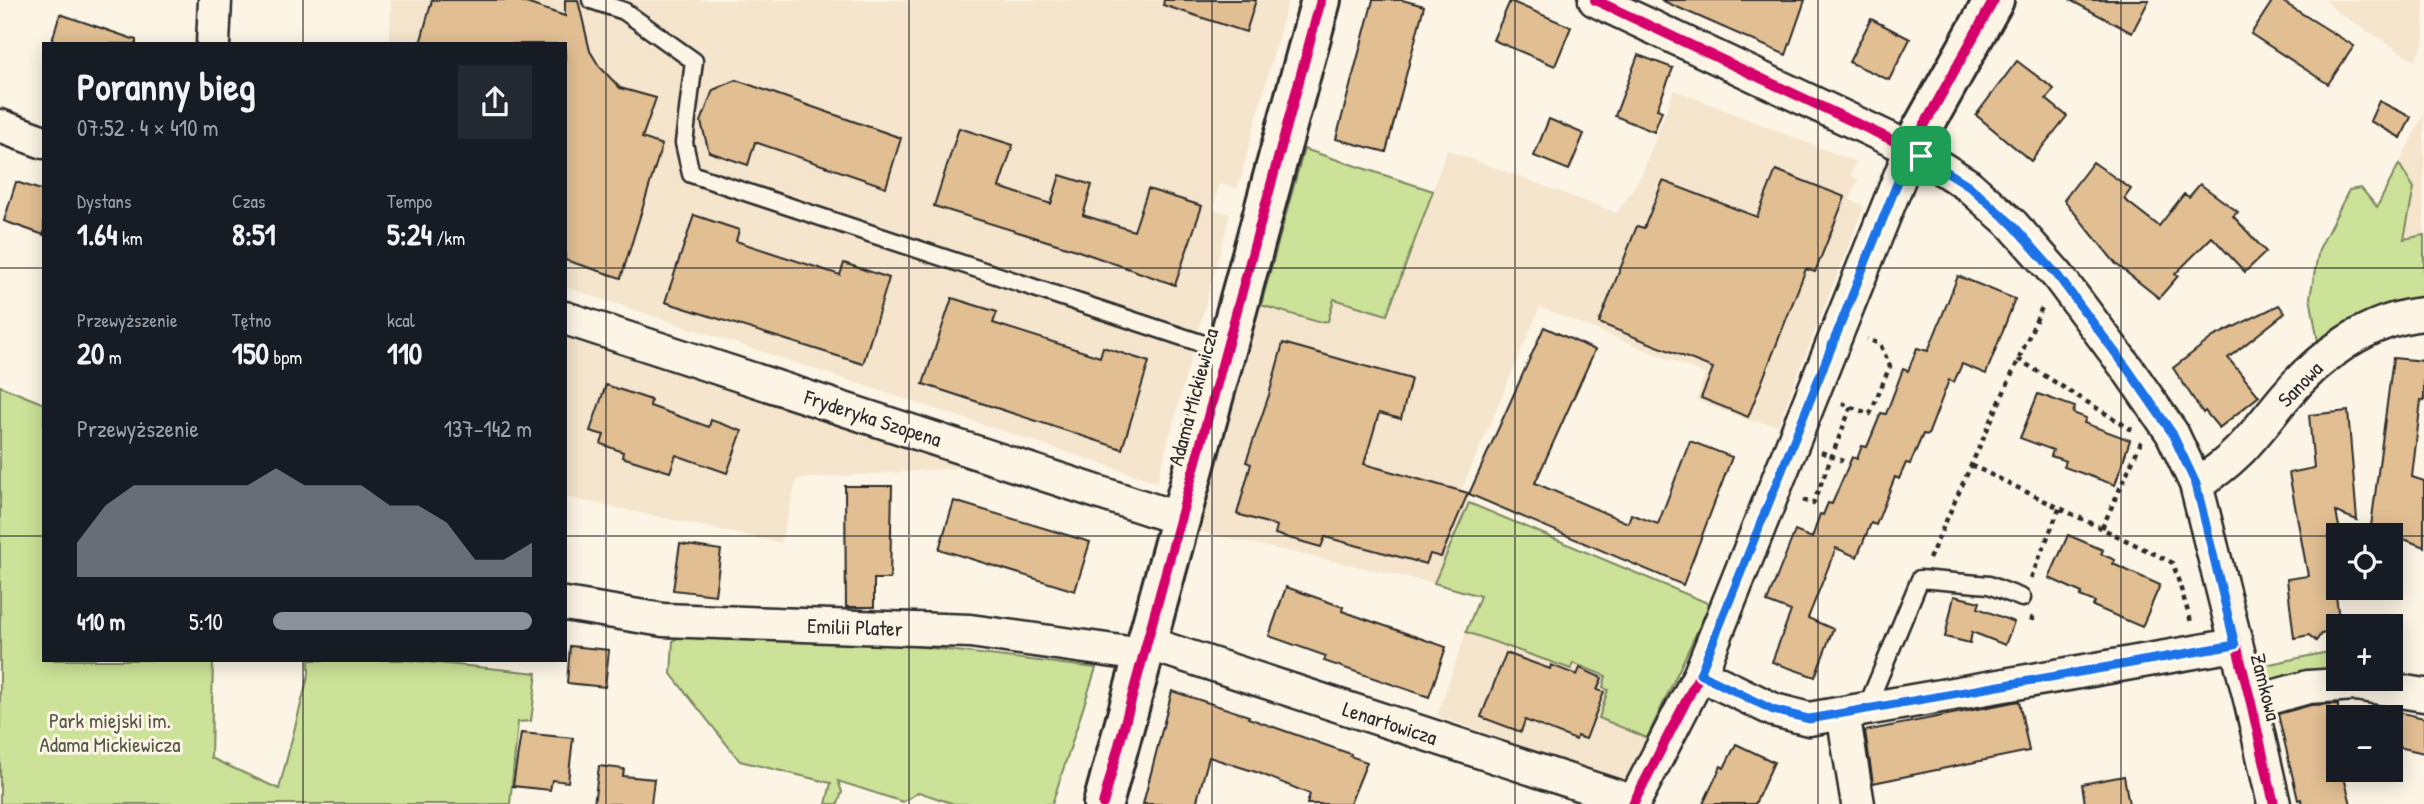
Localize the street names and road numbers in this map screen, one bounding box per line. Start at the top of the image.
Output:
street label: Adama Mickiewicza [1161,325,1225,469]
street label: Sanowa [2271,355,2329,413]
street label: Fryderyka Szopena [800,382,945,454]
street label: Emilii Plater [807,611,903,643]
street label: Zamkowa [2244,650,2288,724]
street label: Lenartowicza [1339,694,1441,752]

